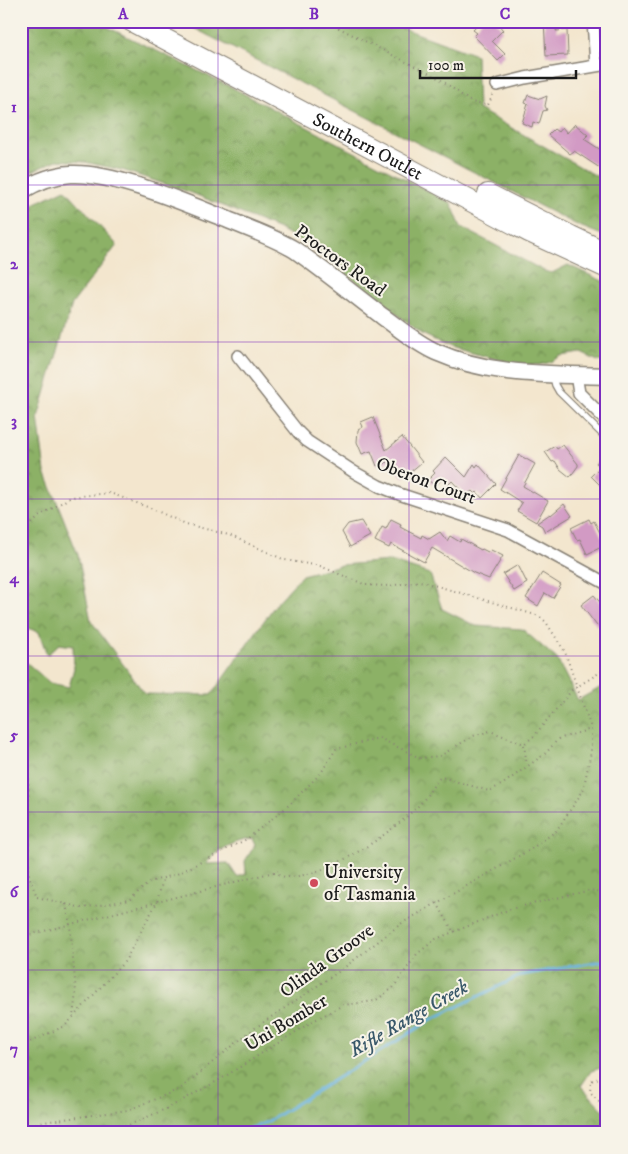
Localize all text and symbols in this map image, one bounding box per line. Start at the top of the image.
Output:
text: A [117,4,129,24]
text: B [309,4,319,24]
text: C [500,4,510,24]
scale bar [420,48,577,80]
text: 100 m [428,56,464,75]
text: 1 [11,97,17,117]
street label: Southern Outlet [309,108,427,185]
street label: Proctors Road [290,220,391,302]
text: 2 [10,254,19,274]
text: 3 [11,411,17,431]
street label: Oberon Court [373,452,479,510]
text: 4 [8,568,19,588]
text: 5 [9,725,18,745]
place label: University of Tasmania [324,861,416,906]
marker: University of Tasmania [308,877,320,889]
text: 6 [10,882,20,902]
street label: Olinda Groove [276,919,379,1003]
water label: Rifle Range Creek [344,975,474,1064]
street label: Uni Bomber [240,989,332,1057]
text: 7 [10,1039,18,1059]

